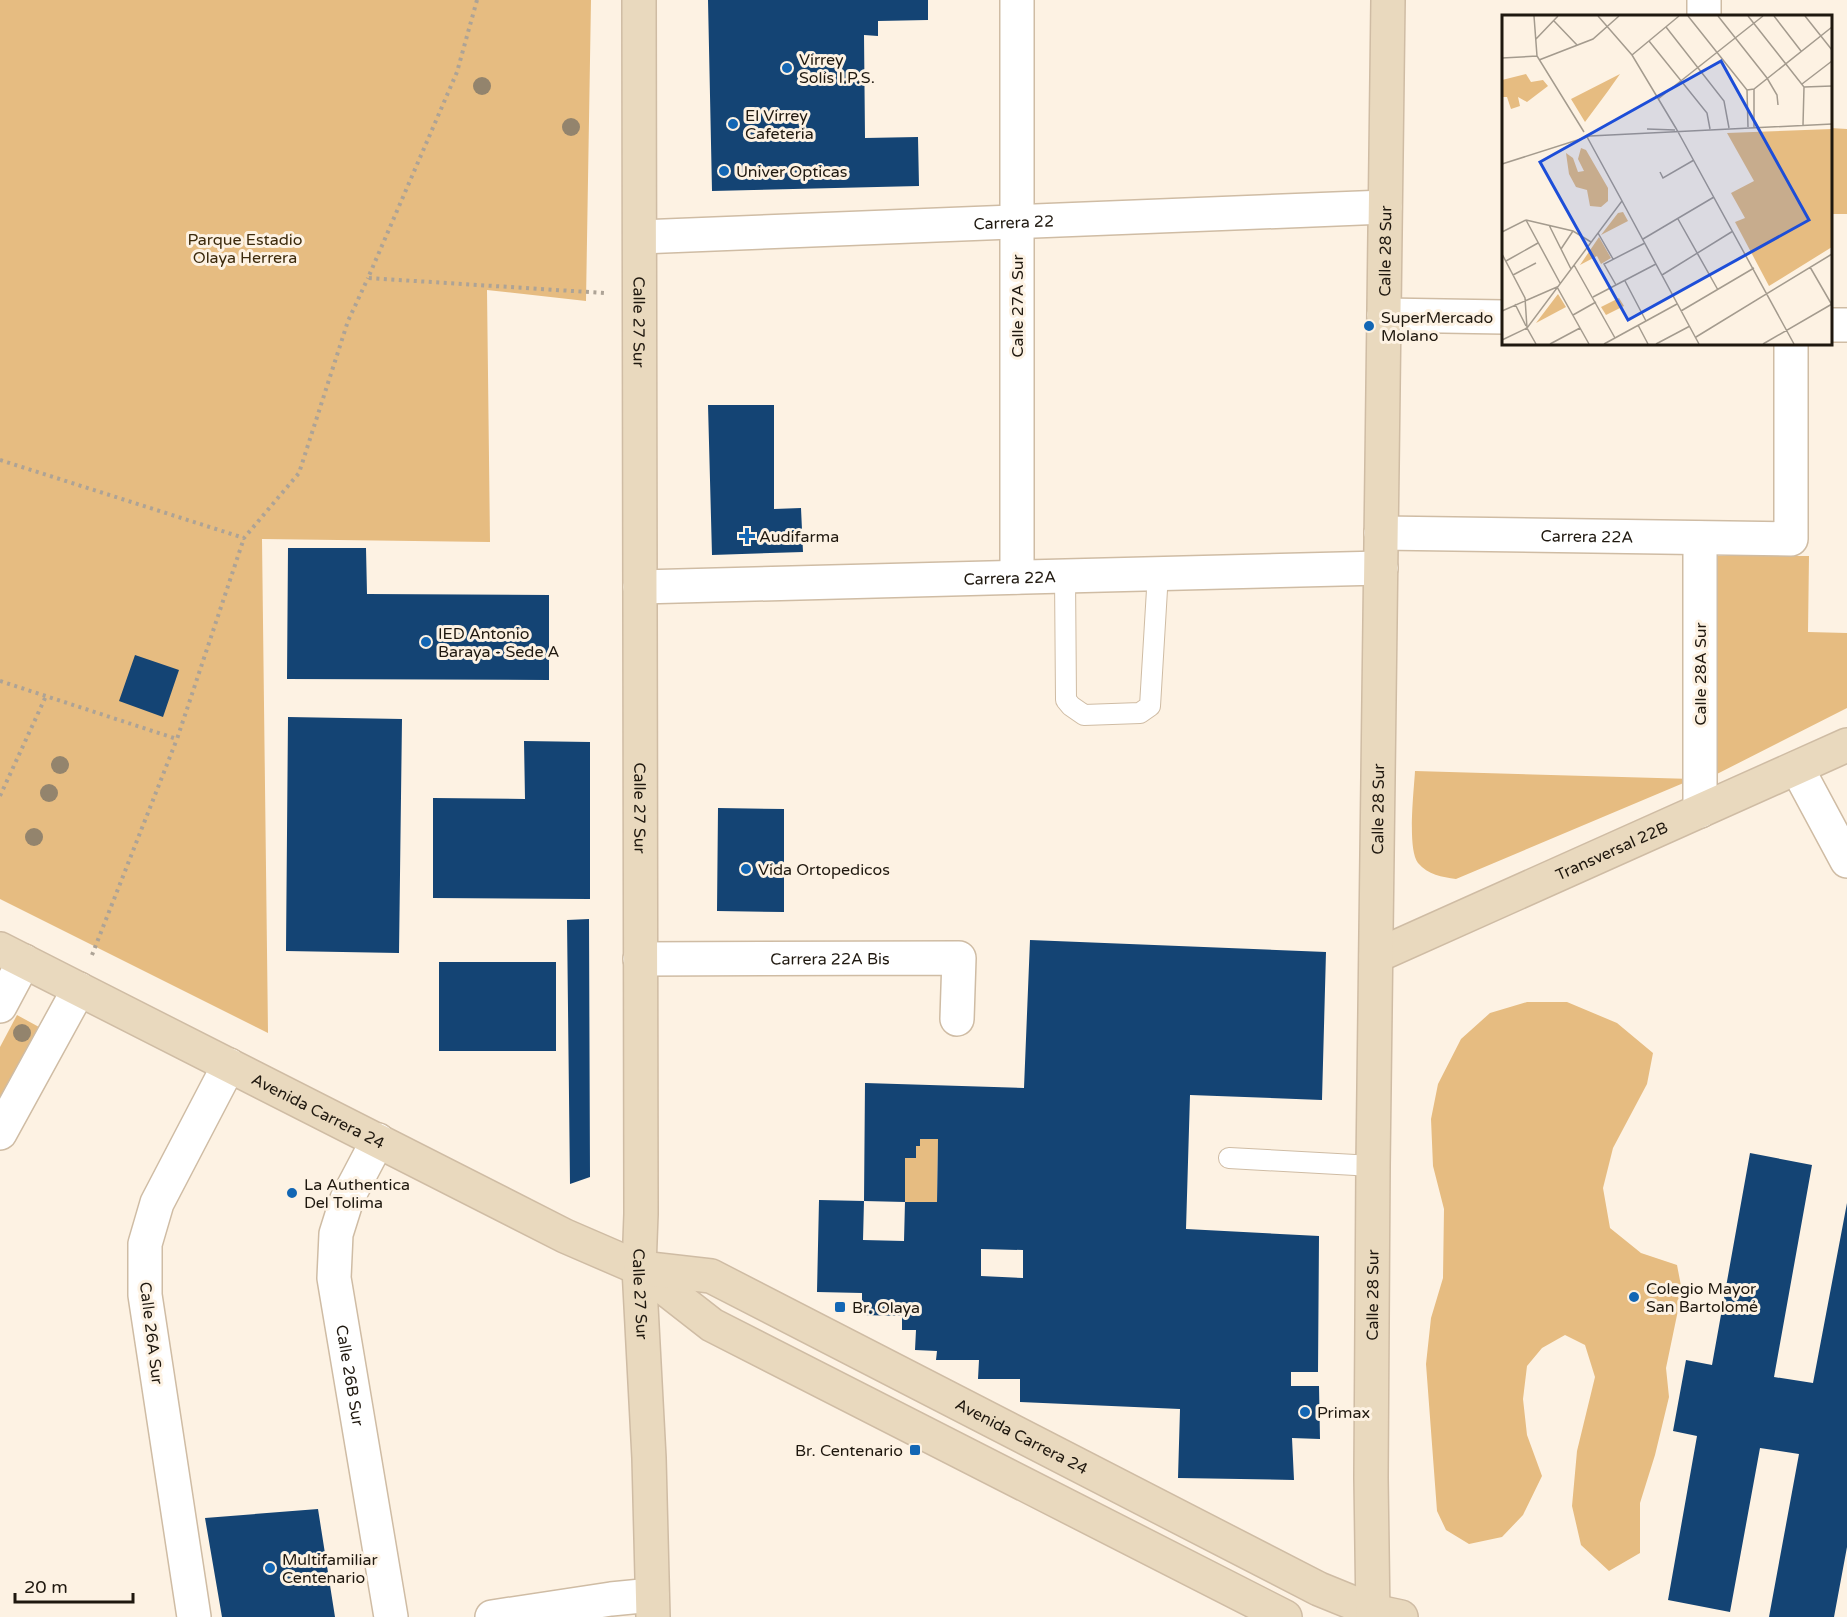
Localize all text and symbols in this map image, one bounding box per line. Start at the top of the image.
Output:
inset map [1502,15,1832,345]
place label: Virrey Solís I.P.S. [799,50,875,88]
marker: Virrey Solís I.P.S. [780,61,794,75]
place label: El Virrey Cafeteria [745,106,814,144]
marker: El Virrey Cafeteria [726,117,740,131]
place label: Univer Opticas [736,162,847,182]
marker: Univer Opticas [717,164,731,178]
street label: Calle 28 Sur [1375,205,1396,297]
street label: Carrera 22 [973,211,1054,235]
park label: Parque Estadio Olaya Herrera [188,230,302,268]
street label: Calle 27A Sur [1008,254,1028,358]
street label: Calle 27 Sur [628,276,649,368]
place label: SuperMercado Molano [1381,308,1493,346]
marker: SuperMercado Molano [1362,319,1376,333]
street label: Carrera 22A [1541,526,1633,548]
place label: Audifarma [759,527,839,547]
marker: Audifarma [740,529,754,543]
street label: Carrera 22A [963,567,1057,590]
street label: Calle 28A Sur [1691,622,1711,726]
place label: IED Antonio Baraya - Sede A [438,624,560,662]
marker: IED Antonio Baraya - Sede A [419,635,433,649]
street label: Calle 27 Sur [629,762,649,854]
street label: Calle 28 Sur [1368,762,1389,855]
street label: Transversal 22B [1553,818,1671,885]
place label: Vida Ortopedicos [758,860,890,880]
marker: Vida Ortopedicos [739,862,753,876]
street label: Carrera 22A Bis [770,949,890,970]
street label: Avenida Carrera 24 [248,1069,388,1154]
place label: La Authentica Del Tolima [304,1175,410,1213]
marker: La Authentica Del Tolima [285,1186,299,1200]
street label: Calle 27 Sur [628,1248,652,1341]
street label: Calle 28 Sur [1363,1248,1383,1341]
place label: Colegio Mayor San Bartolomé [1646,1279,1758,1317]
street label: Calle 26A Sur [135,1281,167,1386]
marker: Colegio Mayor San Bartolomé [1627,1290,1641,1304]
place label: Br. Olaya [852,1298,920,1318]
marker: Br. Olaya [833,1300,847,1314]
street label: Calle 26B Sur [331,1323,368,1428]
street label: Avenida Carrera 24 [952,1394,1091,1479]
place label: Primax [1317,1403,1370,1423]
marker: Primax [1298,1405,1312,1419]
place label: Br. Centenario [795,1441,903,1461]
marker: Br. Centenario [908,1443,922,1457]
place label: Multifamiliar Centenario [282,1550,379,1588]
marker: Multifamiliar Centenario [263,1561,277,1575]
scale bar [15,1566,134,1604]
text: 20 m [24,1576,68,1598]

